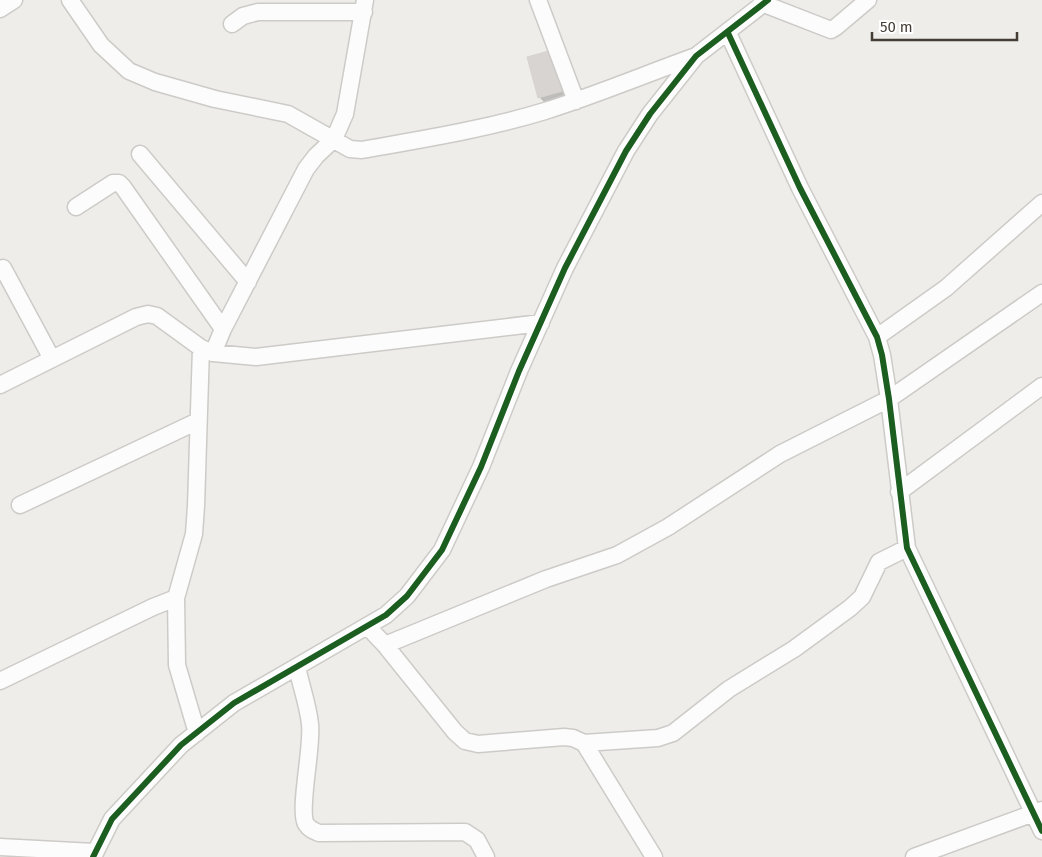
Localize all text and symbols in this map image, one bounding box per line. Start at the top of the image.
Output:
scale bar [872,10,1017,42]
text: 50 m [880,18,913,36]

